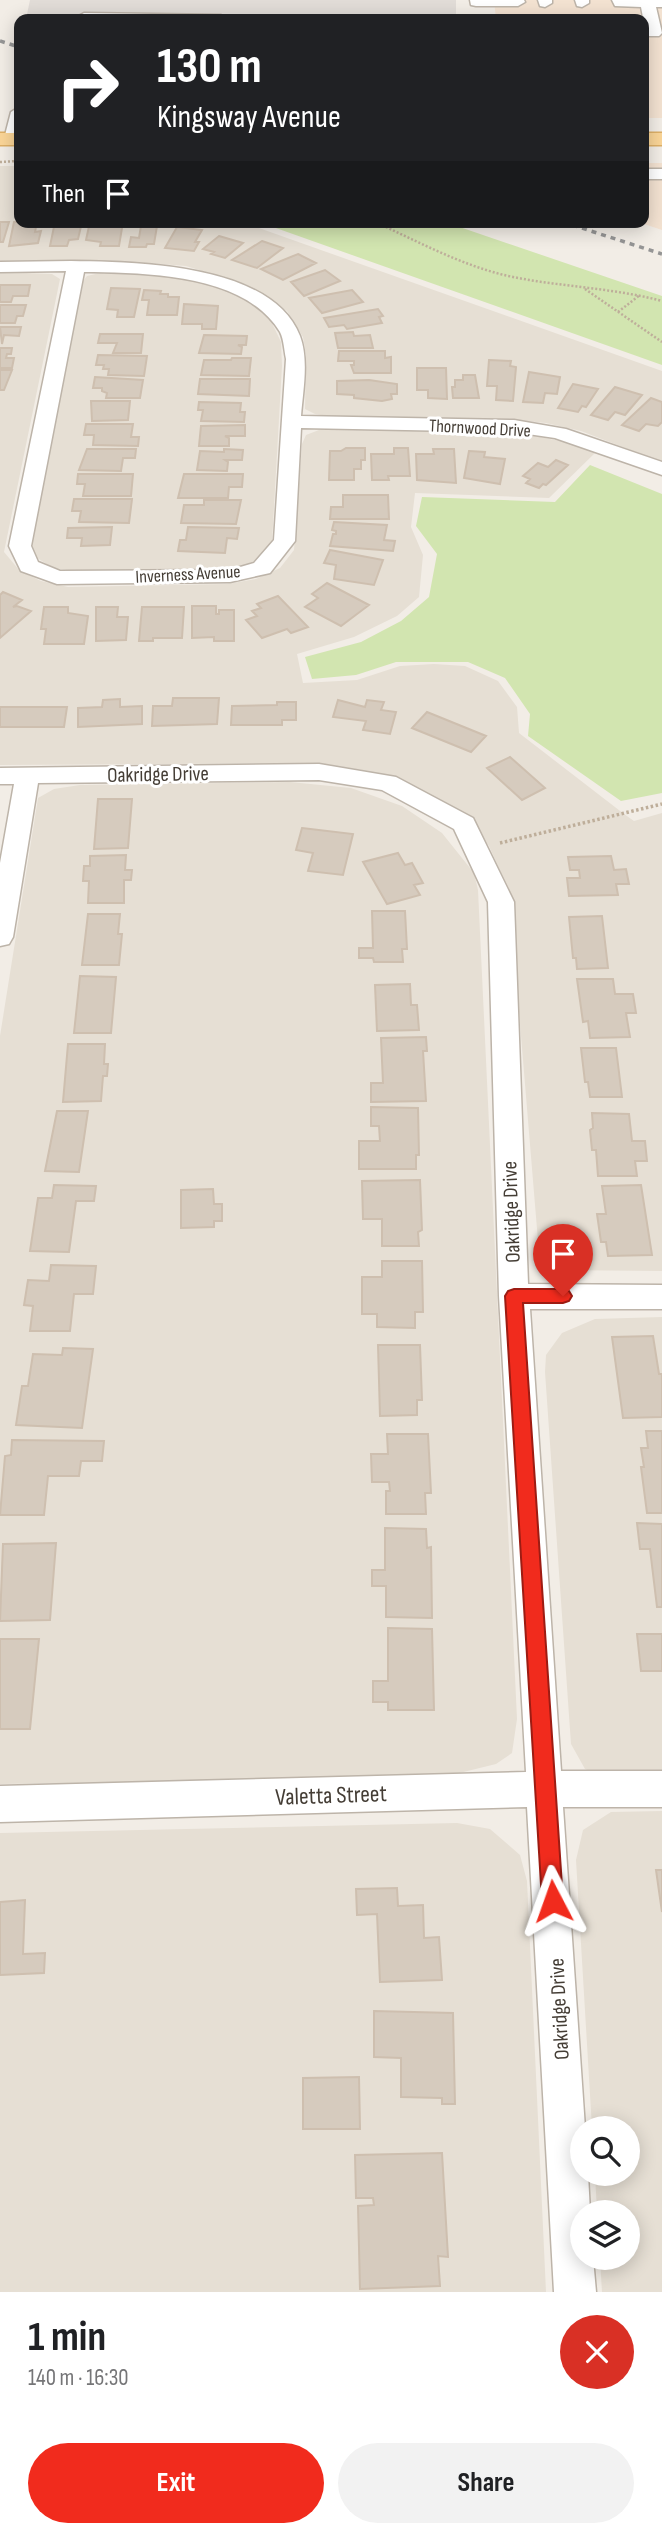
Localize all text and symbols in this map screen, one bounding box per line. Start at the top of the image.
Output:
text: 130 m [157,38,262,97]
icon: right [42,42,133,133]
text: Kingsway Avenue [157,98,341,137]
icon: arrive [99,175,137,213]
text: Then [42,179,85,210]
street label: Thornwood Drive [429,415,531,442]
street label: Inverness Avenue [135,561,241,588]
street label: Oakridge Drive [107,761,209,788]
street label: Oakridge Drive [497,1161,526,1263]
pin [533,1224,593,1296]
icon: arrive [544,1235,582,1273]
street label: Valetta Street [275,1779,387,1812]
position arrow [516,1864,590,1938]
street label: Oakridge Drive [544,1958,575,2060]
map controls [570,2116,640,2270]
button: search [570,2116,640,2186]
button: layers [570,2200,640,2270]
text: 1 min [28,2312,106,2363]
button: close [560,2315,634,2389]
text: 140 m · 16:30 [28,2364,129,2392]
button: Exit [28,2443,324,2523]
button: Share [338,2443,634,2523]

